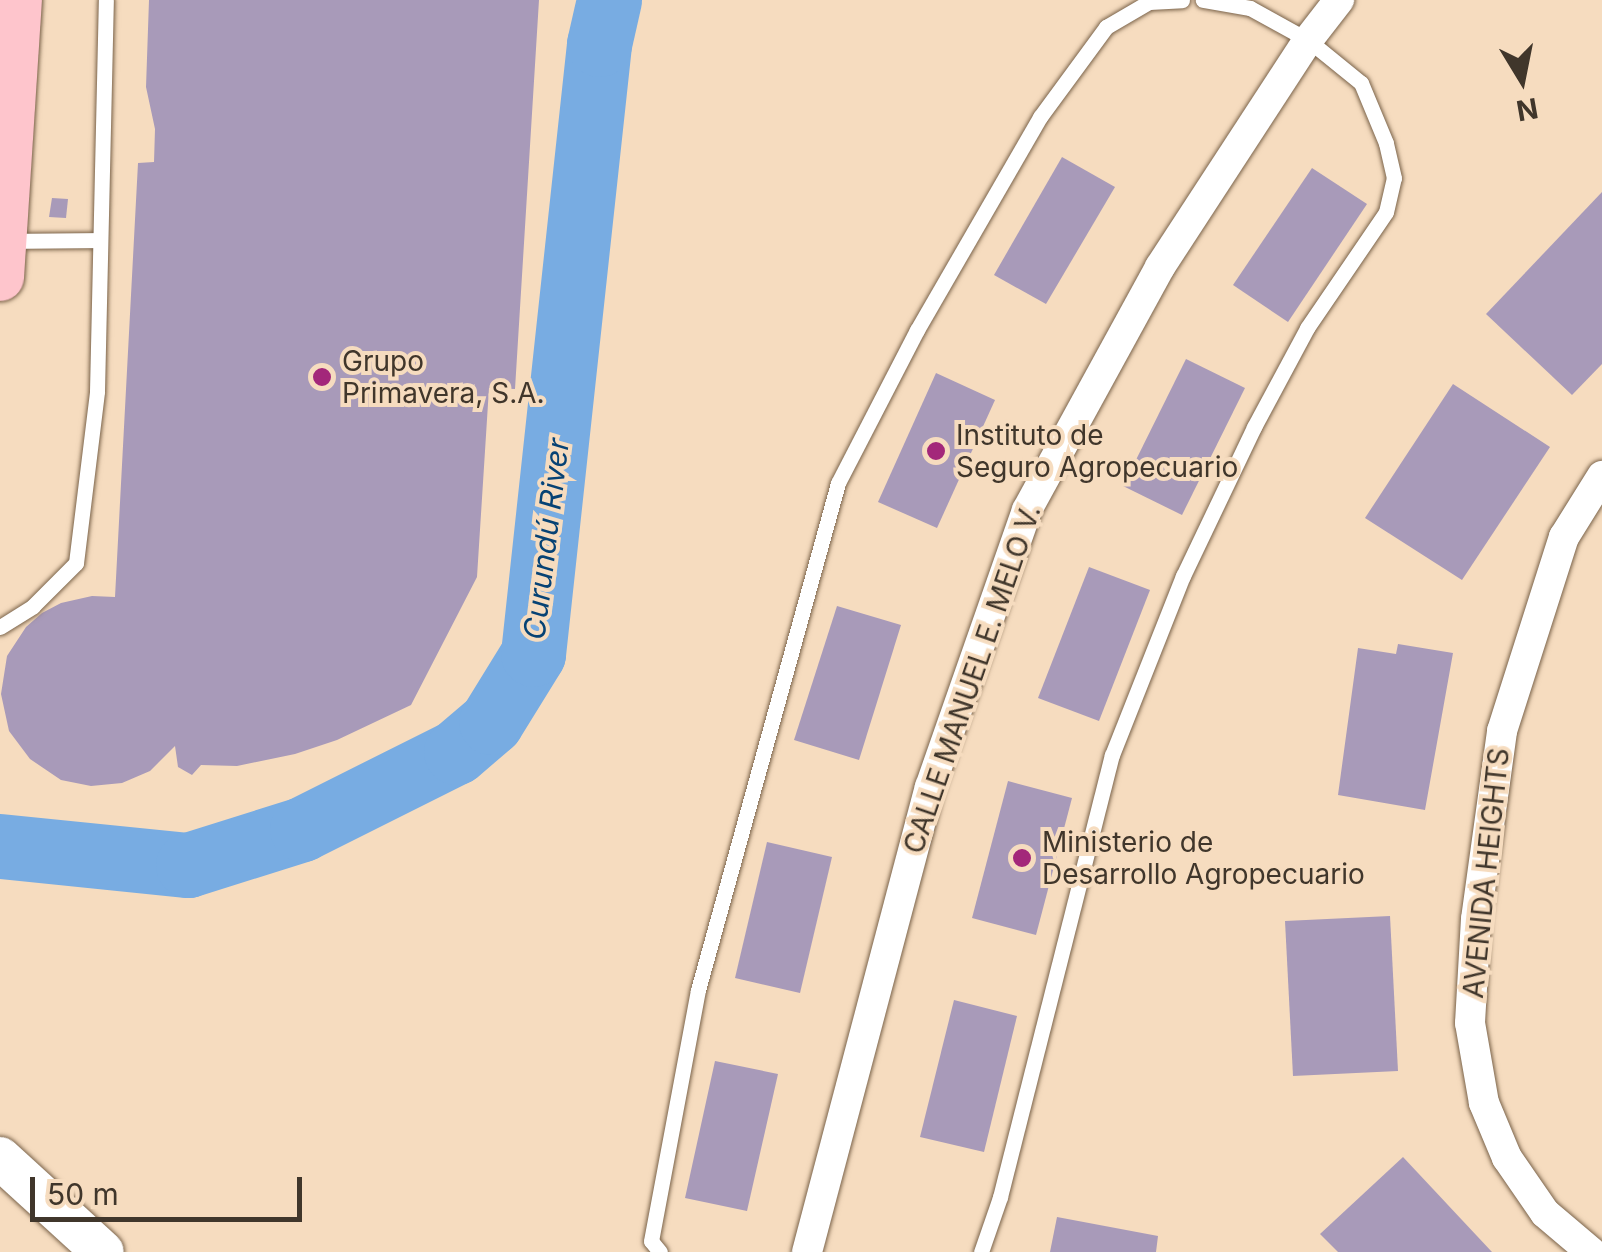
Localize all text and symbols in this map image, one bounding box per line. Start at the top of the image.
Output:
north arrow [1472,30,1572,130]
text: N [1514,91,1541,128]
place label: Grupo Primavera, S.A. [342,344,545,410]
marker: Grupo Primavera, S.A. [311,366,333,388]
place label: Instituto de Seguro Agropecuario [956,418,1238,484]
water label: Curundú River [516,436,576,642]
marker: Instituto de Seguro Agropecuario [925,440,947,462]
street label: CALLE MANUEL E. MELO V. [896,500,1048,858]
street label: AVENIDA HEIGHTS [1456,746,1516,1000]
place label: Ministerio de Desarrollo Agropecuario [1042,825,1365,891]
marker: Ministerio de Desarrollo Agropecuario [1011,847,1033,869]
scale bar [35,1157,308,1219]
text: 50 m [47,1176,119,1212]

